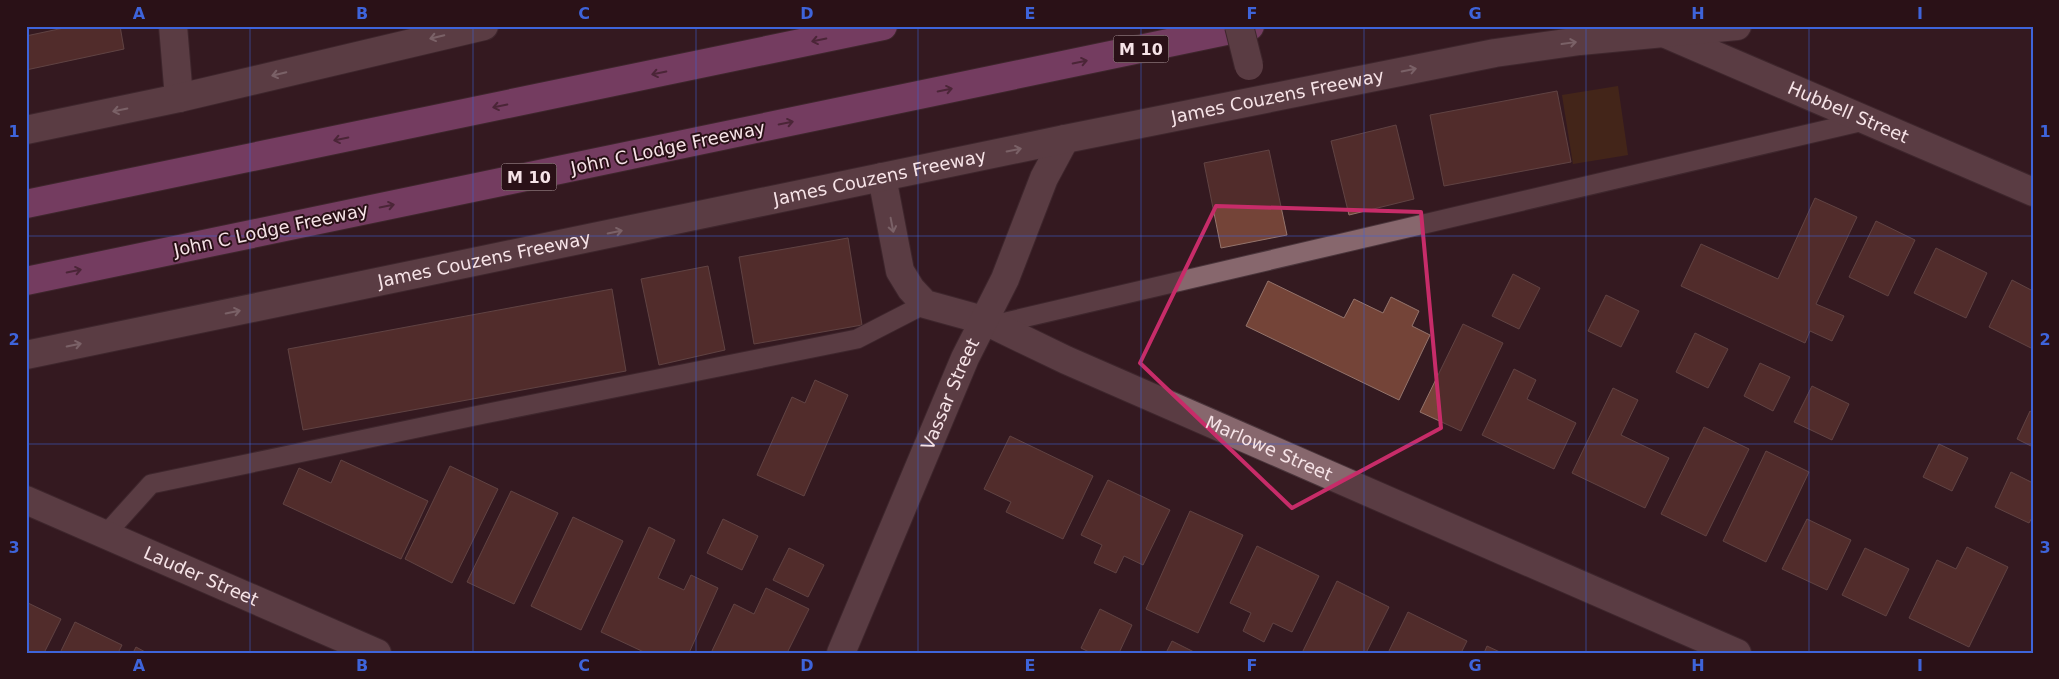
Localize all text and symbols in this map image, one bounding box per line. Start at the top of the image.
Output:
text: A [133,4,146,23]
text: B [356,4,368,23]
text: C [578,4,590,23]
text: D [800,4,814,23]
text: E [1025,4,1035,23]
text: F [1247,4,1257,23]
text: G [1468,4,1482,23]
text: H [1691,4,1705,23]
text: I [1917,4,1923,23]
one-way arrow [430,33,446,42]
one-way arrow [811,36,827,45]
road number: M 10 [1114,36,1168,62]
one-way arrow [1561,37,1577,47]
one-way arrow [1071,57,1087,66]
street label: James Couzens Freeway [1168,64,1386,128]
one-way arrow [1401,65,1417,75]
one-way arrow [652,69,668,78]
one-way arrow [271,70,287,79]
street label: Hubbell Street [1785,77,1912,147]
one-way arrow [937,85,953,94]
one-way arrow [493,102,509,111]
one-way arrow [113,106,129,115]
street label: John C Lodge Freeway [568,117,767,179]
one-way arrow [778,118,794,127]
text: 1 [8,122,20,141]
text: 1 [2039,122,2051,141]
one-way arrow [334,135,350,144]
one-way arrow [1005,144,1021,154]
street label: James Couzens Freeway [770,145,988,210]
road number: M 10 [502,163,556,190]
street label: John C Lodge Freeway [171,199,370,261]
one-way arrow [379,201,395,210]
one-way arrow [888,216,898,232]
street label: James Couzens Freeway [375,227,593,292]
one-way arrow [606,227,622,237]
one-way arrow [66,266,82,275]
one-way arrow [225,307,241,316]
text: 2 [8,330,20,349]
text: 2 [2039,330,2051,349]
street label: Vassar Street [917,334,983,453]
one-way arrow [66,340,82,349]
street label: Marlowe Street [1202,411,1336,485]
text: 3 [8,538,20,557]
text: 3 [2039,538,2051,557]
street label: Lauder Street [141,542,262,610]
text: A [133,656,146,675]
text: B [356,656,368,675]
text: C [578,656,590,675]
text: D [800,656,814,675]
text: E [1025,656,1035,675]
text: F [1247,656,1257,675]
text: G [1468,656,1482,675]
text: H [1691,656,1705,675]
text: I [1917,656,1923,675]

